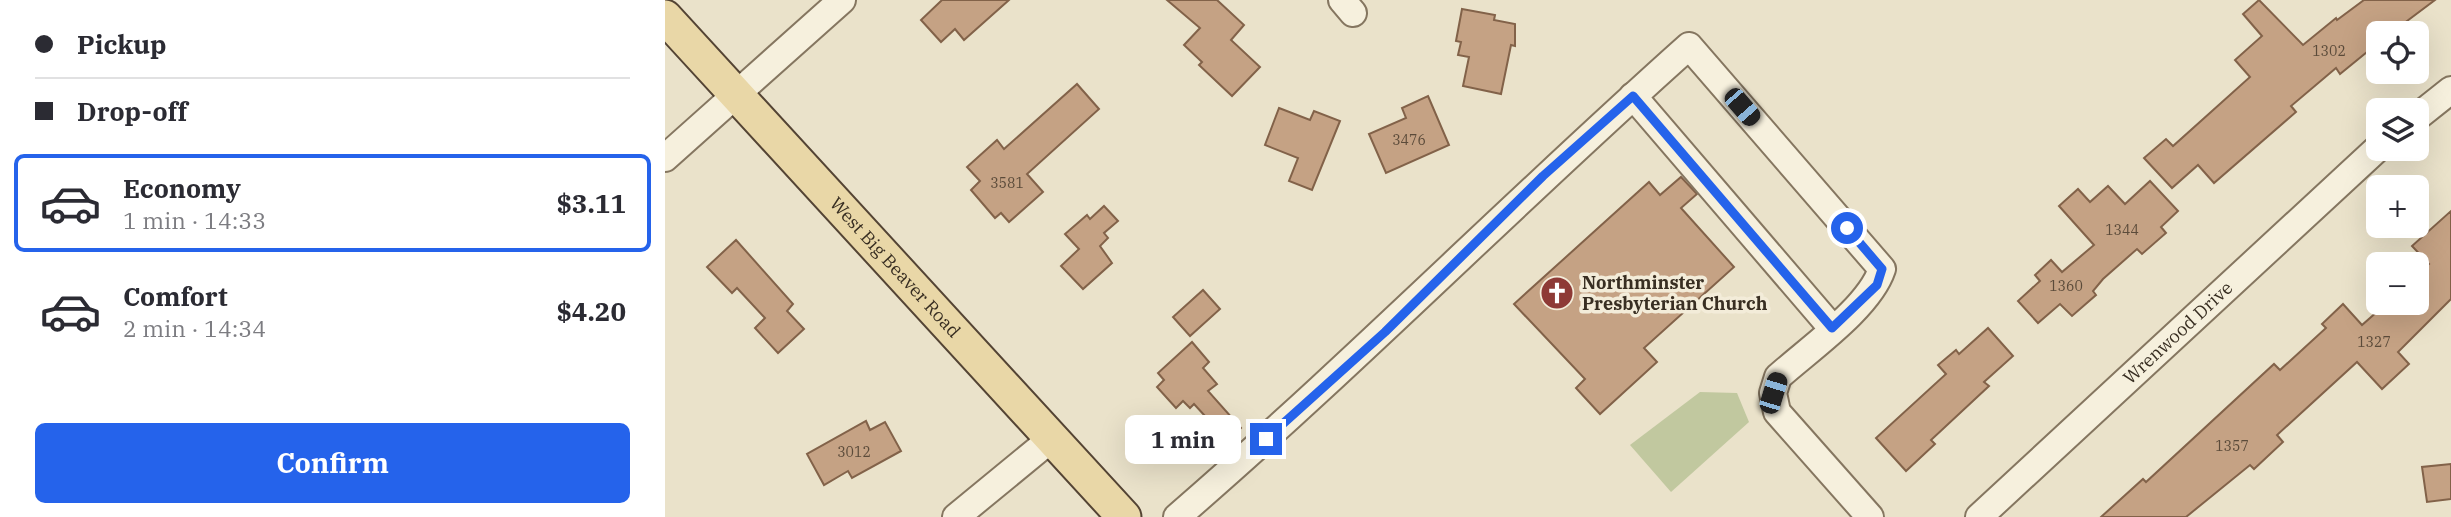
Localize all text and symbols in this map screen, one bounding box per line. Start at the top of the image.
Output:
map controls [2366,21,2429,315]
button: locate [2366,21,2429,84]
text: Pickup [77,27,167,61]
house number: 1302 [2312,42,2346,60]
car [1721,84,1764,130]
text: Drop-off [77,94,188,128]
button: layers [2366,98,2429,161]
house number: 3476 [1392,131,1426,149]
text: Economy [123,171,241,205]
icon: car [39,172,102,235]
house number: 3581 [990,174,1024,192]
button: + [2366,175,2429,238]
text: $3.11 [556,186,626,220]
street label: West Big Beaver Road [825,192,966,342]
text: 1 min · 14:33 [123,205,266,235]
route start [1831,212,1863,244]
house number: 1344 [2105,221,2139,239]
button: − [2366,252,2429,315]
place label: Northminster Presbyterian Church [1582,271,1768,315]
church icon: Northminster Presbyterian Church [1538,274,1576,312]
street label: Wrenwood Drive [2118,276,2237,389]
house number: 1360 [2049,277,2083,295]
text: Comfort [123,279,228,313]
icon: car [39,280,102,343]
text: $4.20 [556,294,626,328]
text: 2 min · 14:34 [123,313,266,343]
house number: 1327 [2357,333,2391,351]
car [1757,370,1790,416]
callout: 1 min [1126,414,1241,464]
button: Confirm [35,423,630,503]
route end [1250,423,1282,455]
text: 1 min [1151,424,1215,454]
house number: 1357 [2215,437,2249,455]
house number: 3012 [837,443,871,461]

